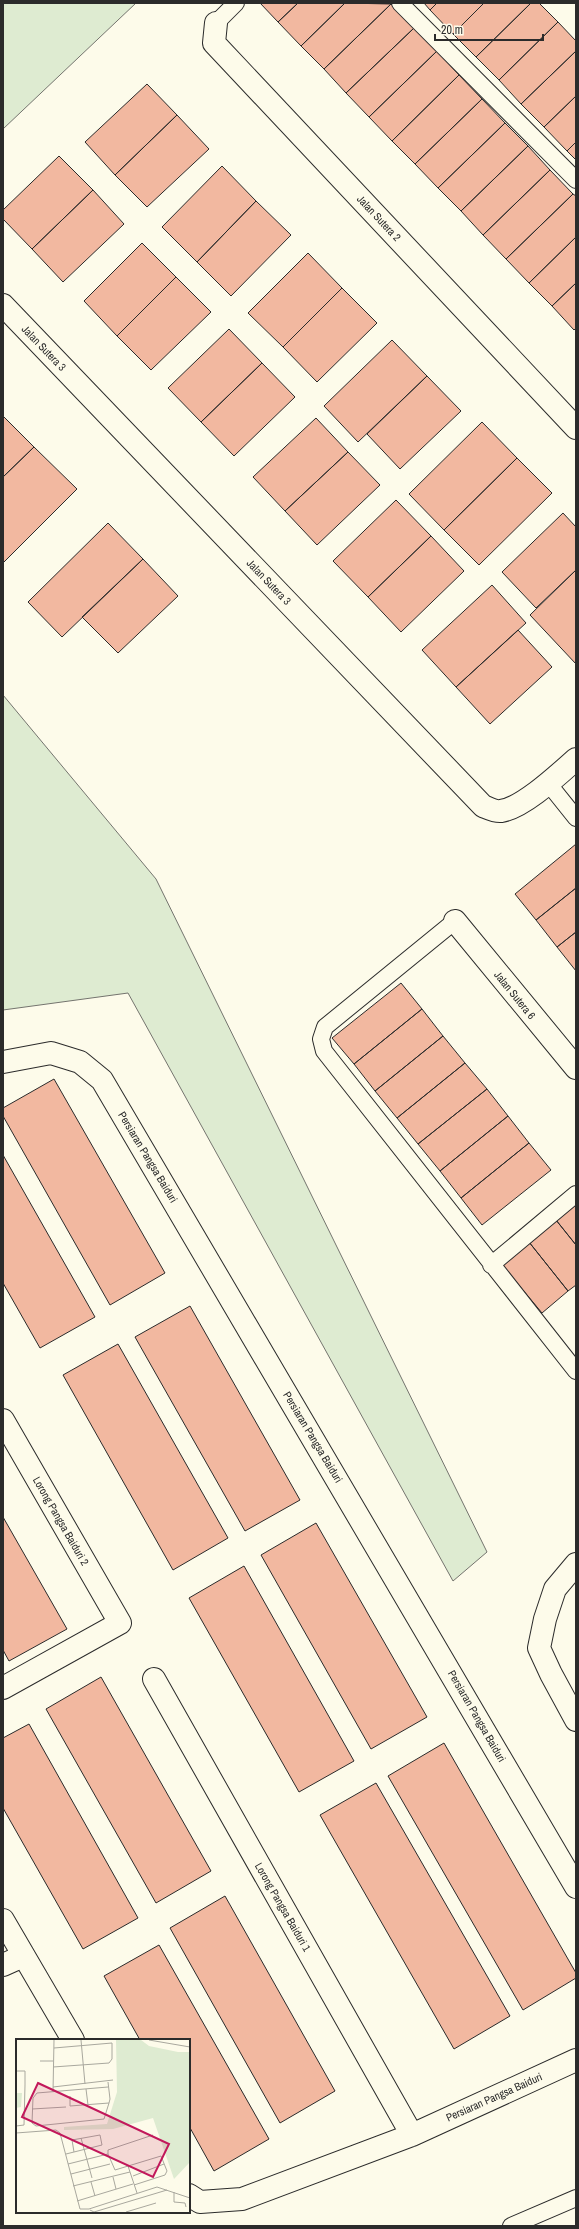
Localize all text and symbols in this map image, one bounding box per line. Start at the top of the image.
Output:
scale bar [435,16,543,42]
text: 20 m [441,22,463,38]
street label: Jalan Sutera 2 [354,192,404,244]
street label: Jalan Sutera 3 [19,322,69,374]
street label: Jalan Sutera 3 [244,556,294,608]
street label: Jalan Sutera 6 [491,968,539,1022]
street label: Persiaran Pangsa Baiduri [115,1109,181,1205]
street label: Persiaran Pangsa Baiduri [280,1389,346,1485]
street label: Lorong Pangsa Baiduri 2 [30,1474,92,1568]
street label: Persiaran Pangsa Baiduri [445,1668,509,1764]
street label: Lorong Pangsa Baiduri 1 [252,1860,314,1954]
inset map [16,2039,190,2213]
street label: Persiaran Pangsa Baiduri [444,2069,544,2125]

